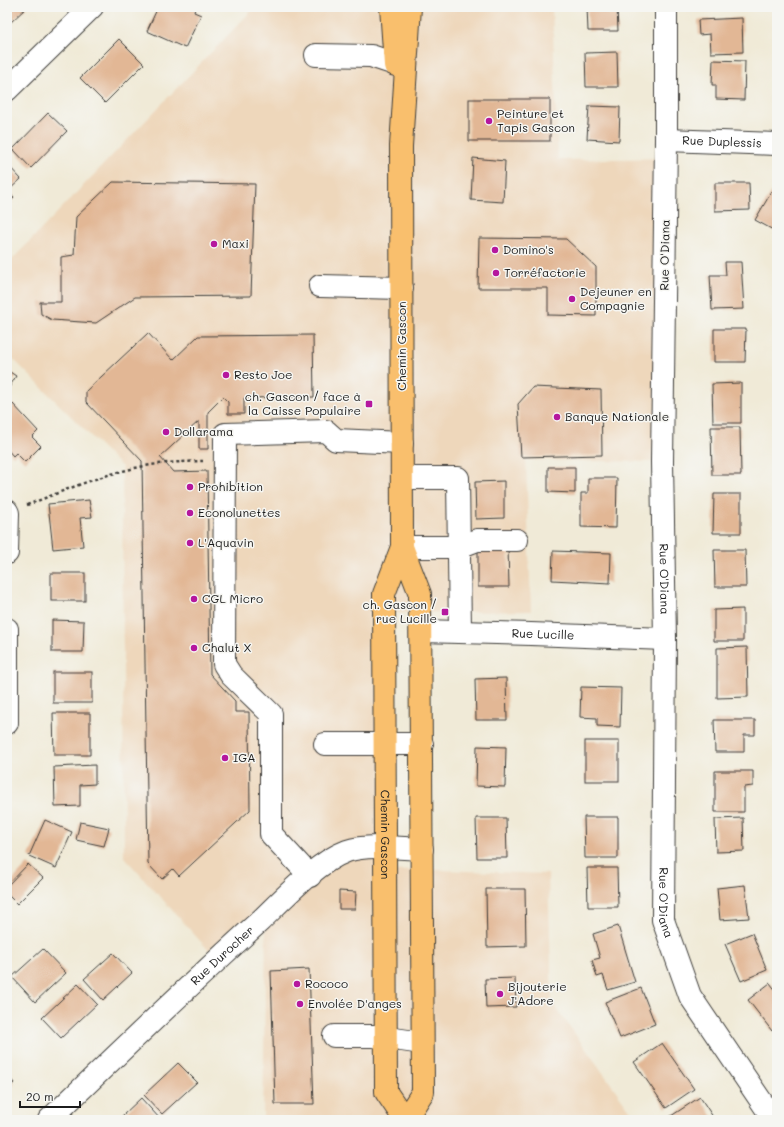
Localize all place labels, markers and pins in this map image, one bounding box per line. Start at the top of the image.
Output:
place label: Peinture et Tapis Gascon [497,105,575,135]
marker: Peinture et Tapis Gascon [484,116,494,126]
place label: Maxi [222,235,249,251]
marker: Maxi [209,239,219,249]
place label: Domino's [503,241,554,257]
marker: Domino's [490,245,500,255]
place label: Torréfactorie [504,264,586,280]
marker: Torréfactorie [491,268,501,278]
place label: Dejeuner en Compagnie [580,283,652,313]
marker: Dejeuner en Compagnie [567,294,577,304]
place label: Resto Joe [234,366,292,382]
marker: Resto Joe [221,370,231,380]
place label: ch. Gascon / face à la Caisse Populaire [245,388,361,418]
marker: ch. Gascon / face à la Caisse Populaire [364,399,374,409]
place label: Banque Nationale [565,408,669,424]
marker: Banque Nationale [552,412,562,422]
place label: Dollarama [174,423,233,439]
marker: Dollarama [161,427,171,437]
place label: Prohibition [198,478,263,494]
marker: Prohibition [185,482,195,492]
place label: Econolunettes [198,504,280,520]
marker: Econolunettes [185,508,195,518]
place label: L'Aquavin [198,534,254,550]
marker: L'Aquavin [185,538,195,548]
place label: CGL Micro [202,590,263,606]
marker: CGL Micro [189,594,199,604]
place label: ch. Gascon / rue Lucille [363,596,437,626]
marker: ch. Gascon / rue Lucille [440,607,450,617]
place label: Chalut X [202,639,252,655]
marker: Chalut X [189,643,199,653]
place label: IGA [233,749,255,765]
marker: IGA [220,753,230,763]
place label: Rococo [305,975,348,991]
place label: Bijouterie J'Adore [508,978,567,1008]
marker: Rococo [292,979,302,989]
marker: Bijouterie J'Adore [495,989,505,999]
place label: Envolée D'anges [308,995,402,1011]
marker: Envolée D'anges [295,999,305,1009]

